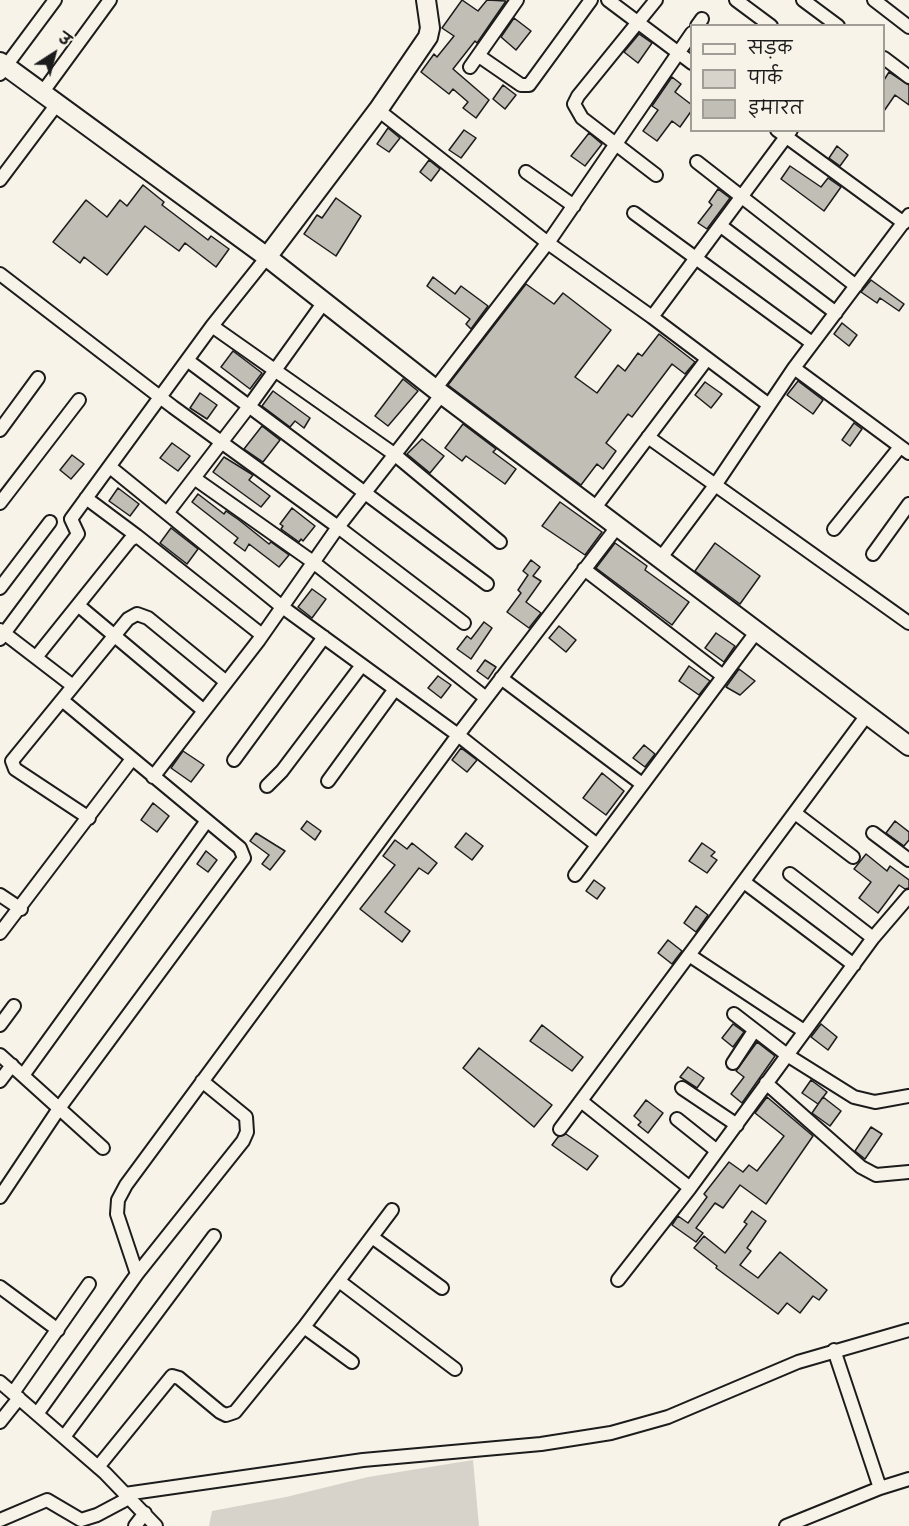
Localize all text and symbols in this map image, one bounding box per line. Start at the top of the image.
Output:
north arrow [24,24,84,84]
legend [690,24,885,132]
text: उ [54,28,75,51]
text: सड़क [748,37,792,59]
text: पार्क [748,67,782,89]
text: इमारत [748,97,803,119]

